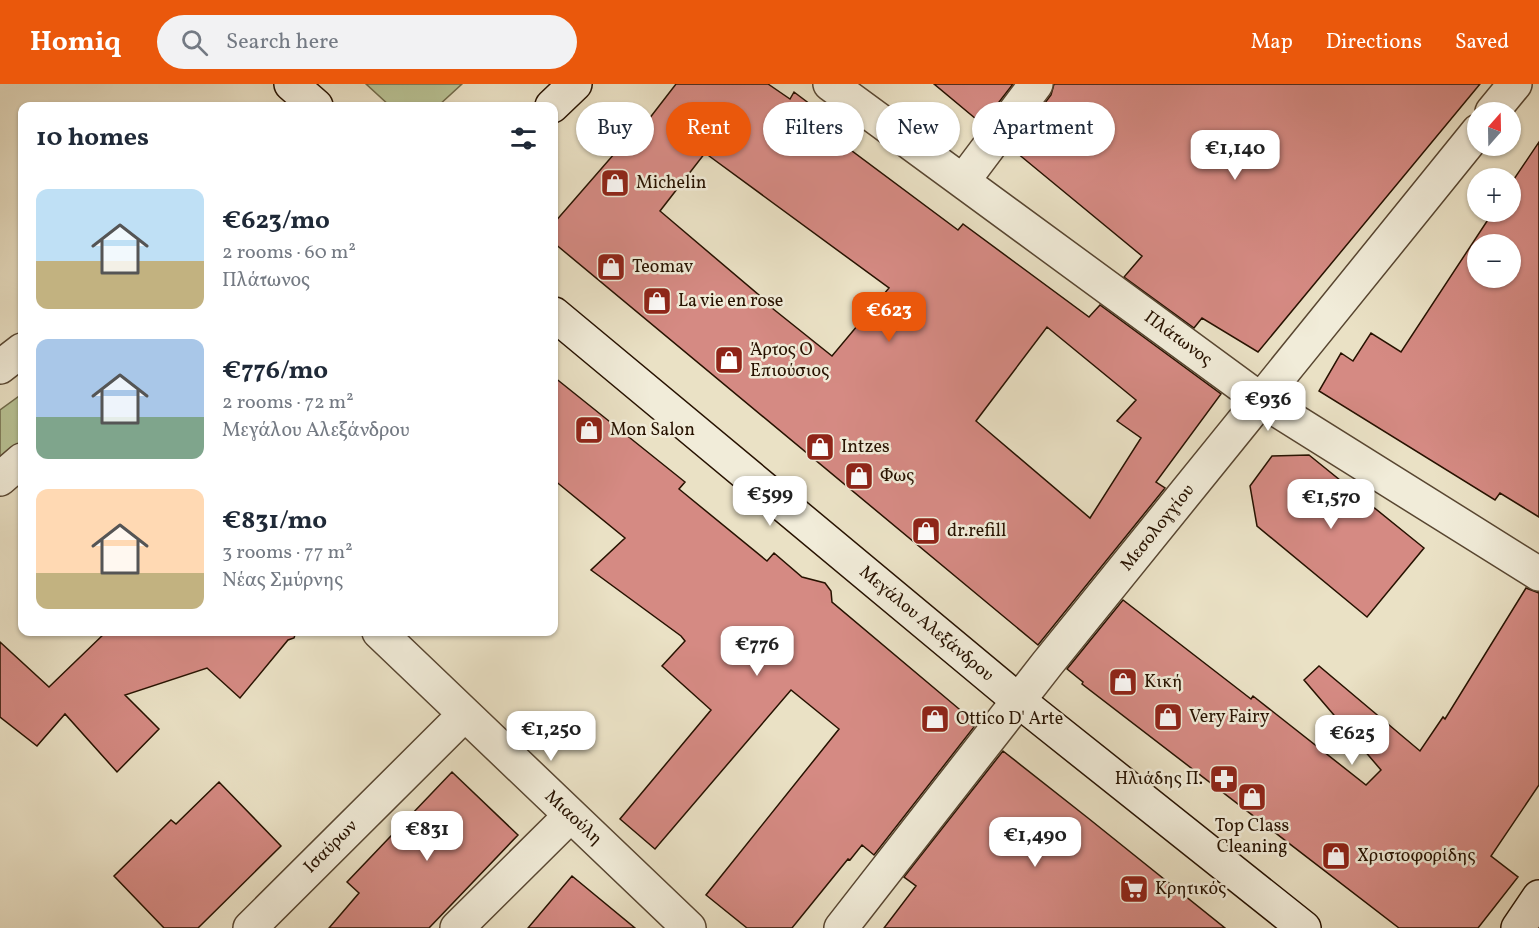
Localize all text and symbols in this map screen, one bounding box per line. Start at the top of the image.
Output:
search box [157,15,577,69]
text: Homiq [30,23,121,62]
icon: search [178,26,211,59]
text: Search here [226,27,339,58]
text: Map [1251,28,1293,57]
text: Directions [1326,28,1422,57]
text: Saved [1455,28,1509,57]
chip: Buy [576,102,654,156]
chip: Rent [666,102,751,156]
chip: Filters [763,102,864,156]
chip: New [876,102,960,156]
chip: Apartment [972,102,1115,156]
north arrow [1467,102,1521,156]
map controls [1467,102,1521,288]
text: 10 homes [36,120,149,156]
icon: filters [507,122,540,155]
pin: €1,140 [1186,130,1284,181]
text: €1,140 [1205,135,1265,163]
shop icon: Michelin [599,167,631,199]
button: + [1467,168,1521,222]
place label: Michelin [636,171,707,196]
text: €623/mo [222,203,330,239]
icon: home [84,213,156,285]
button: − [1467,234,1521,288]
text: 2 rooms · 60 m² [222,239,356,267]
shop icon: Teomav [595,251,627,283]
place label: Teomav [632,255,694,280]
text: Πλάτωνος [222,267,310,295]
shop icon: La vie en rose [641,285,673,317]
place label: La vie en rose [678,289,783,314]
pin: €623 [853,292,925,343]
text: €623 [866,297,912,325]
street label: Πλάτωνος [1139,306,1217,372]
place label: Άρτος Ο Επιούσιος [750,338,829,384]
shop icon: Άρτος Ο Επιούσιος [713,344,745,376]
text: €776/mo [222,353,328,389]
icon: home [84,363,156,435]
pin: €936 [1232,381,1304,432]
text: €936 [1245,386,1291,414]
text: 2 rooms · 72 m² [222,389,354,417]
shop icon: Mon Salon [573,414,605,446]
text: Μεγάλου Αλεξάνδρου [222,417,410,445]
place label: Mon Salon [610,418,695,443]
shop icon: Intzes [804,431,836,463]
place label: Intzes [841,435,890,460]
shop icon: Φως [843,460,875,492]
place label: Φως [880,464,914,489]
pin: €599 [734,476,806,527]
street label: Μεσολογγίου [1115,479,1201,577]
pin: €1,570 [1282,479,1380,530]
text: €599 [747,481,793,509]
text: €1,570 [1301,484,1361,512]
text: €831/mo [222,503,327,539]
icon: home [84,513,156,585]
shop icon: dr.refill [910,515,942,547]
place label: dr.refill [947,519,1006,544]
text: 3 rooms · 77 m² [222,539,353,567]
street label: Μεγάλου Αλεξάνδρου [853,560,999,688]
text: Νέας Σμύρνης [222,567,343,595]
pin: €776 [721,626,793,677]
text: €776 [735,631,779,659]
shop icon: Κική [1107,666,1139,698]
place label: Κική [1144,670,1182,695]
shop icon: Very Fairy [1152,701,1184,733]
shop icon: Ottico D' Arte [919,703,951,735]
place label: Very Fairy [1189,705,1270,730]
place label: Ottico D' Arte [956,707,1063,732]
pin: €1,250 [502,711,600,762]
pin: €625 [1316,715,1388,766]
text: €1,250 [521,716,581,744]
text: €625 [1329,720,1375,748]
pharmacy icon: Ηλιάδης Π. [1208,763,1240,795]
place label: Ηλιάδης Π. [1115,767,1203,792]
shop icon: Top Class Cleaning [1236,781,1268,813]
street label: Μιαούλη [539,785,607,851]
pin: €831 [391,811,463,862]
street label: Ισαύρων [299,814,364,879]
place label: Top Class Cleaning [1215,814,1289,860]
text: €831 [405,816,449,844]
pin: €1,490 [986,817,1084,868]
text: €1,490 [1003,822,1067,850]
shop icon: Χριστοφορίδης [1320,840,1352,872]
place label: Χριστοφορίδης [1357,844,1476,869]
supermarket icon: Κρητικός [1118,873,1150,905]
place label: Κρητικός [1155,877,1226,902]

